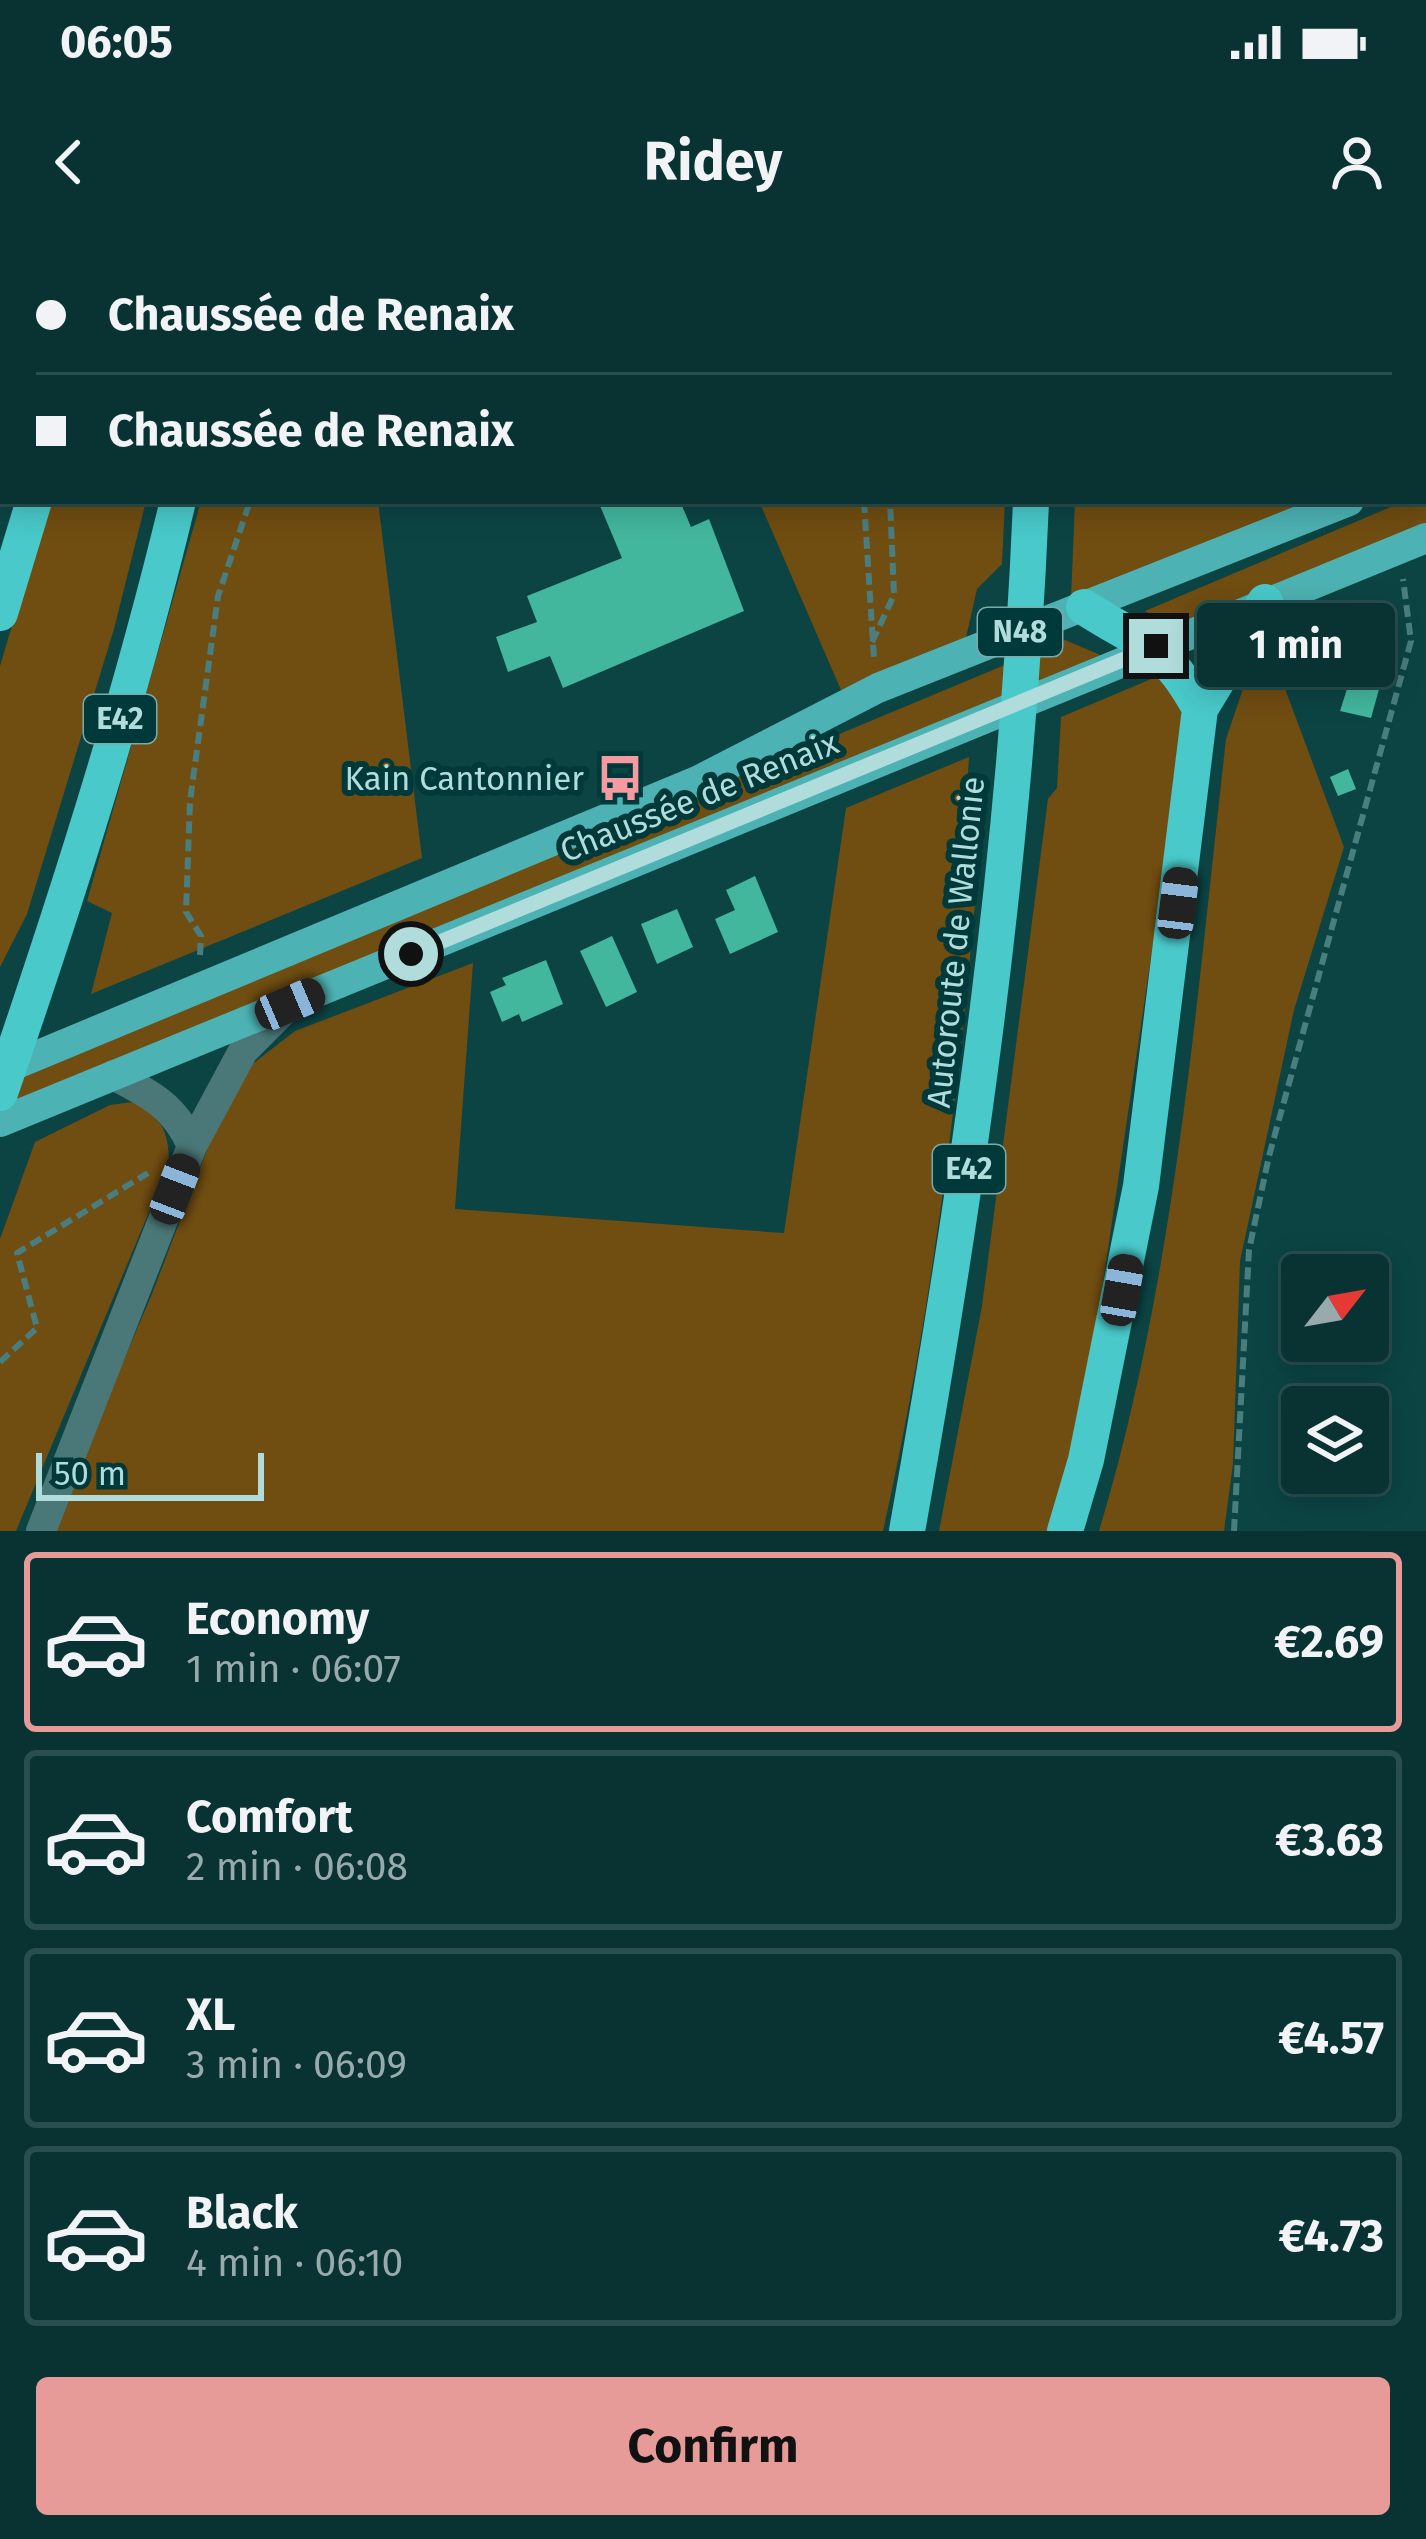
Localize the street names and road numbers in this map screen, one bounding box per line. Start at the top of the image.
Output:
road number: N48 [978,608,1062,656]
road number: E42 [84,695,156,743]
street label: Chaussée de Renaix [554,723,844,871]
street label: Autoroute de Wallonie [919,775,993,1110]
road number: E42 [933,1145,1005,1193]

